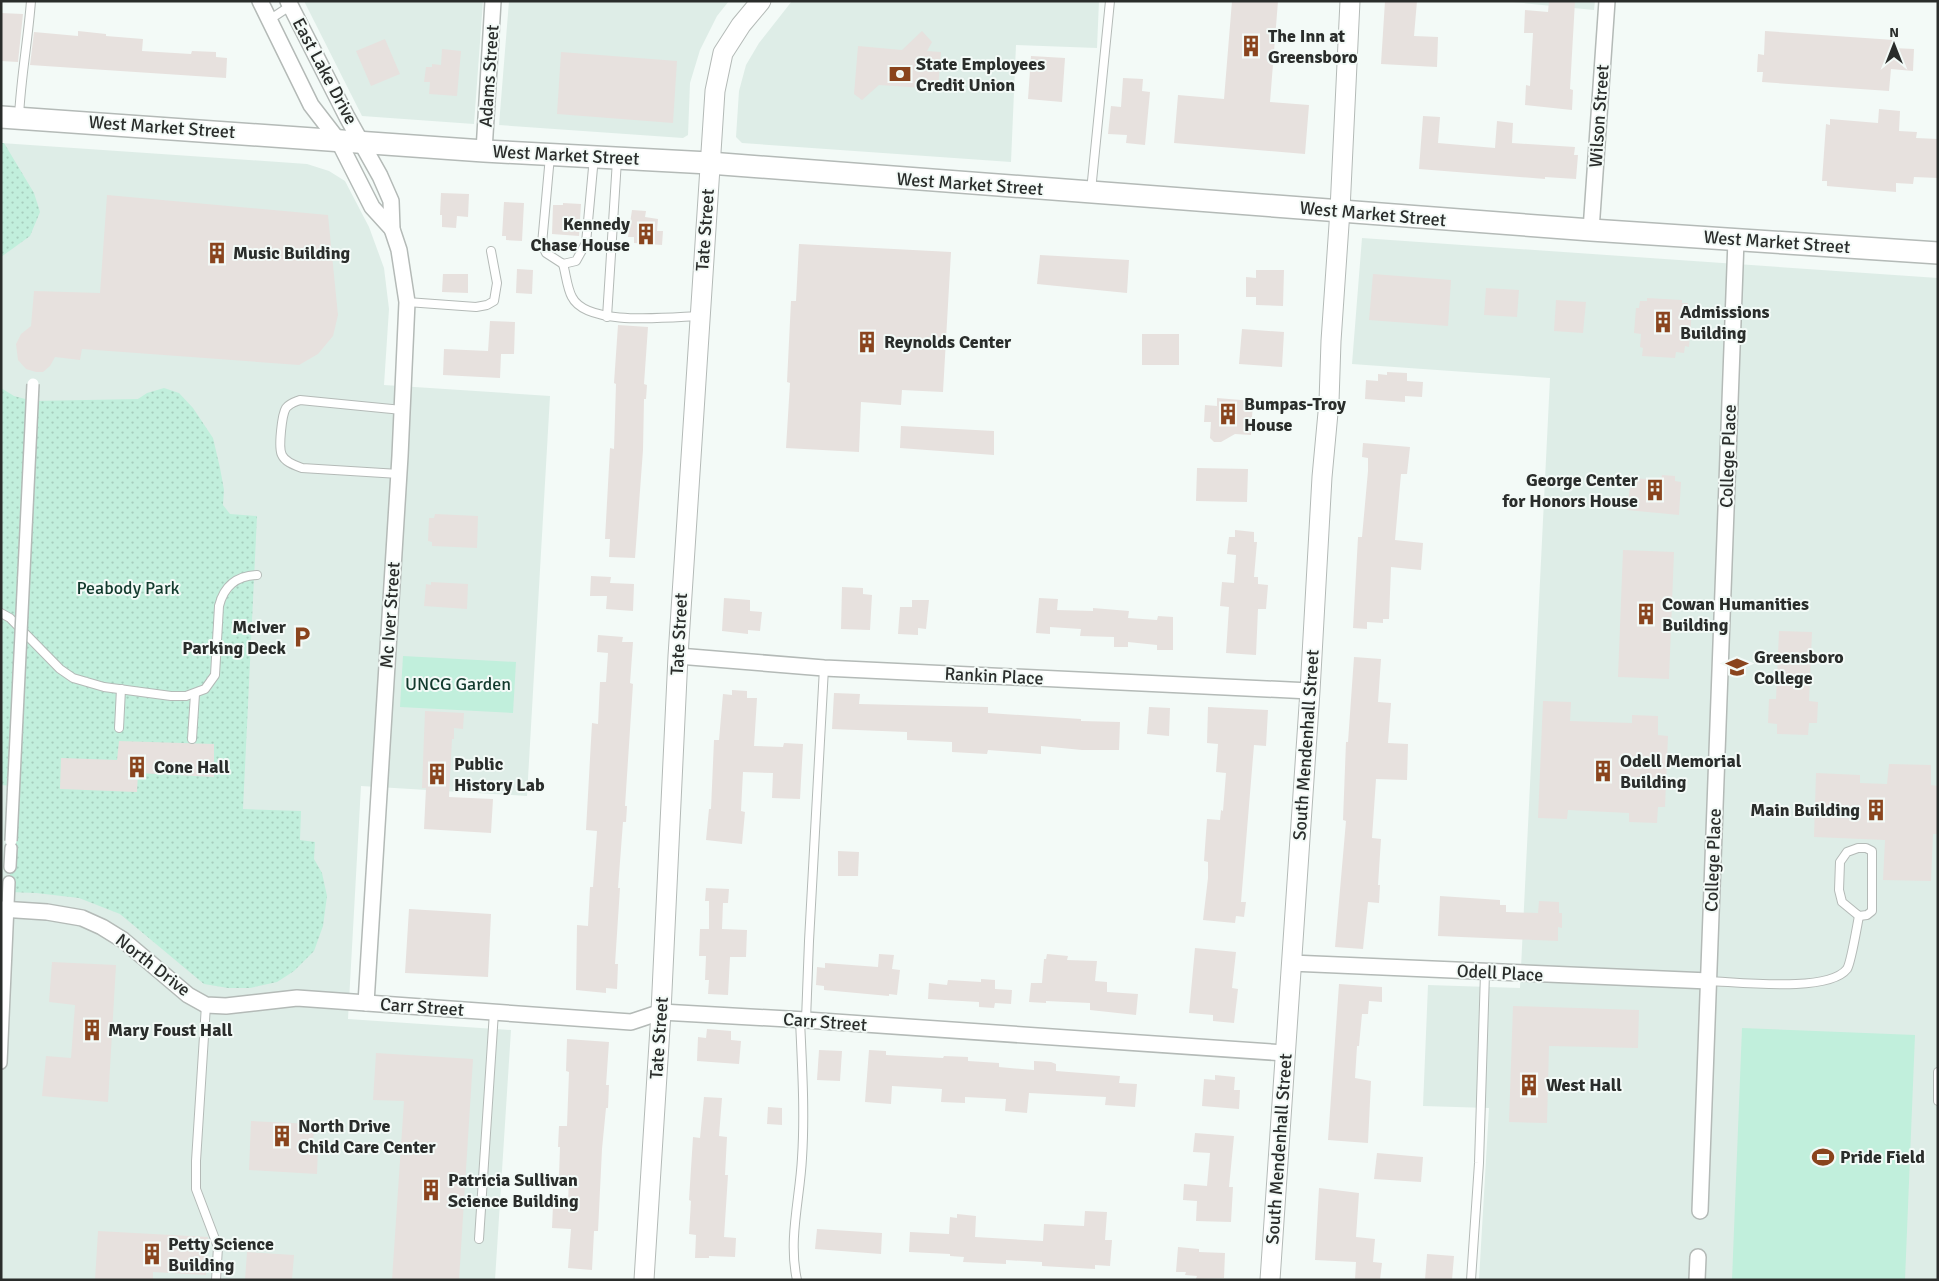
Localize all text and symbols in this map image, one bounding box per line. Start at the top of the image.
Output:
street label: East Lake Drive [288,14,362,128]
north arrow [1869,20,1919,70]
street label: Adams Street [474,24,504,128]
text: N [1889,24,1899,41]
place label: The Inn at Greensboro [1268,25,1358,68]
building icon: The Inn at Greensboro [1238,33,1264,59]
place label: State Employees Credit Union [916,53,1045,96]
bank icon: State Employees Credit Union [887,61,913,87]
street label: Wilson Street [1584,64,1614,168]
street label: West Market Street [88,111,236,143]
street label: West Market Street [492,140,640,170]
street label: West Market Street [896,168,1044,200]
street label: Tate Street [691,188,719,272]
street label: West Market Street [1299,197,1447,231]
place label: Kennedy Chase House [531,213,630,256]
building icon: Kennedy Chase House [633,221,659,247]
street label: West Market Street [1703,226,1851,258]
building icon: Music Building [204,240,230,266]
place label: Music Building [233,242,351,264]
place label: Admissions Building [1680,301,1770,344]
building icon: Admissions Building [1650,309,1676,335]
building icon: Reynolds Center [854,329,880,355]
place label: Reynolds Center [884,331,1012,353]
place label: Bumpas-Troy House [1244,393,1346,436]
building icon: Bumpas-Troy House [1215,401,1241,427]
street label: College Place [1715,404,1741,508]
place label: George Center for Honors House [1501,469,1639,512]
building icon: George Center for Honors House [1642,477,1668,503]
street label: Mc Iver Street [375,561,405,669]
park label: Peabody Park [76,577,180,599]
street label: Tate Street [666,592,692,676]
place label: Cowan Humanities Building [1662,593,1809,636]
building icon: Cowan Humanities Building [1633,601,1659,627]
place label: McIver Parking Deck [182,616,287,659]
parking icon: McIver Parking Deck [289,624,315,650]
place label: Greensboro College [1754,646,1844,689]
street label: South Mendenhall Street [1288,649,1324,841]
school or university icon: Greensboro College [1724,654,1750,680]
street label: Rankin Place [944,662,1044,690]
park label: UNCG Garden [405,673,511,695]
place label: Odell Memorial Building [1620,750,1742,793]
place label: Public History Lab [454,753,545,796]
building icon: Cone Hall [124,754,150,780]
place label: Cone Hall [154,756,230,778]
building icon: Odell Memorial Building [1590,758,1616,784]
building icon: Public History Lab [424,761,450,787]
building icon: Main Building [1863,797,1889,823]
place label: Main Building [1750,799,1860,821]
street label: College Place [1700,808,1726,912]
street label: North Drive [111,929,195,1001]
street label: Odell Place [1456,960,1544,986]
street label: Carr Street [379,993,465,1021]
street label: Tate Street [645,996,673,1080]
street label: Carr Street [782,1008,868,1036]
building icon: Mary Foust Hall [79,1017,105,1043]
place label: Mary Foust Hall [108,1019,233,1041]
street label: South Mendenhall Street [1261,1053,1297,1245]
building icon: West Hall [1516,1072,1542,1098]
place label: West Hall [1546,1074,1622,1096]
place label: North Drive Child Care Center [298,1115,436,1158]
building icon: North Drive Child Care Center [269,1123,295,1149]
sports icon: Pride Field [1810,1144,1836,1170]
place label: Pride Field [1840,1146,1925,1168]
place label: Patricia Sullivan Science Building [448,1169,579,1212]
building icon: Patricia Sullivan Science Building [418,1177,444,1203]
place label: Petty Science Building [168,1233,274,1276]
building icon: Petty Science Building [139,1241,165,1267]

